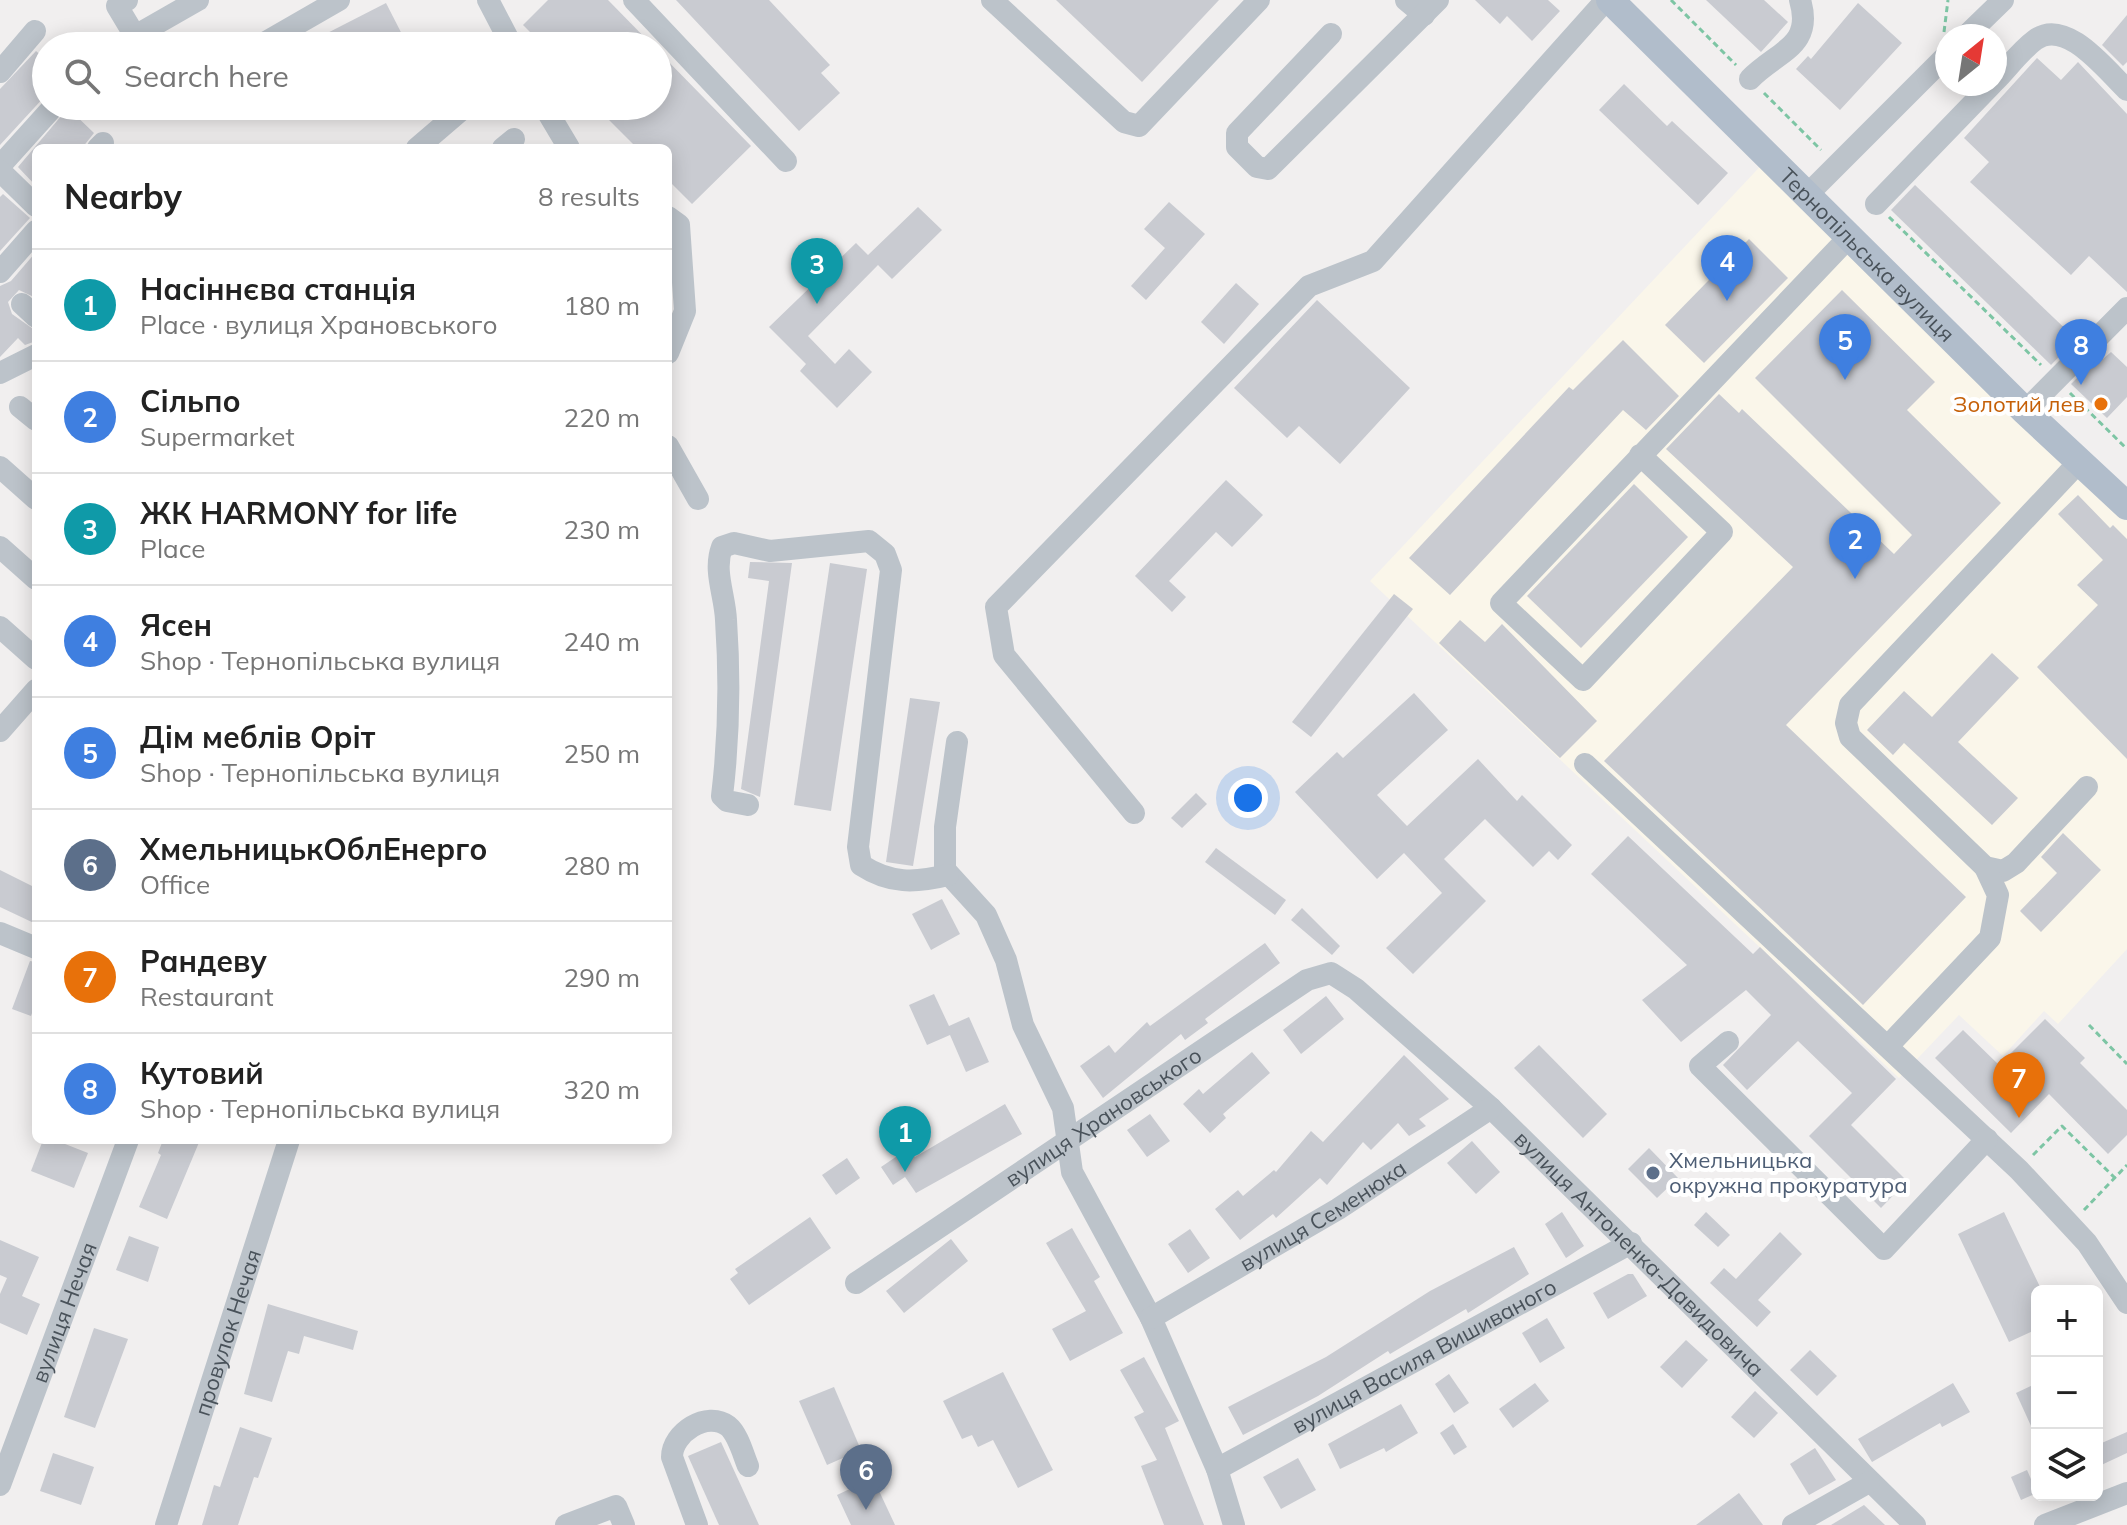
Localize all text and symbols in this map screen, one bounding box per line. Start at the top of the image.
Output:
north arrow [1935,24,2007,96]
search box [32,32,672,120]
icon: search [60,54,104,98]
text: Search here [124,57,289,95]
street label: Тернопільська вулиця [1773,162,1961,348]
text: Nearby [64,175,182,218]
text: 8 results [538,180,640,213]
pin: 4 [1701,235,1753,301]
pin: 3 [791,238,843,304]
text: Насіннєва станція [140,270,416,308]
text: 1 [82,289,98,322]
text: 180 m [564,289,640,322]
text: Place · вулиця Храновського [140,308,498,341]
pin: 5 [1819,314,1871,380]
pin: 8 [2055,319,2107,385]
text: Сільпо [140,382,241,420]
place label: Золотий лев [1953,390,2085,418]
marker: Золотий лев [2092,395,2110,413]
text: 2 [82,401,98,434]
text: 220 m [564,401,640,434]
text: Supermarket [140,420,295,453]
text: ЖК HARMONY for life [140,494,458,532]
text: 3 [82,513,98,546]
text: 230 m [564,513,640,546]
pin: 2 [1829,513,1881,579]
text: Place [140,532,205,565]
text: Ясен [140,606,212,644]
text: 4 [82,625,98,658]
text: 240 m [564,625,640,658]
text: Shop · Тернопільська вулиця [140,644,500,677]
text: Дім меблів Оріт [140,718,375,756]
text: 5 [82,737,98,770]
text: 250 m [564,737,640,770]
text: Shop · Тернопільська вулиця [140,756,500,789]
your location [1228,778,1268,818]
text: ХмельницькОблЕнерго [140,830,487,868]
text: 6 [82,849,98,882]
text: 280 m [564,849,640,882]
text: Office [140,868,210,901]
text: Рандеву [140,942,267,980]
text: 7 [82,961,98,994]
text: 290 m [564,961,640,994]
text: Restaurant [140,980,274,1013]
street label: вулиця Храновського [1000,1041,1207,1193]
pin: 7 [1993,1052,2045,1118]
text: Кутовий [140,1054,264,1092]
text: 8 [82,1073,98,1106]
text: 320 m [564,1073,640,1106]
text: Shop · Тернопільська вулиця [140,1092,500,1125]
pin: 1 [879,1106,931,1172]
street label: вулиця Антоненка-Давидовича [1509,1125,1770,1383]
place label: Хмельницька окружна прокуратура [1669,1146,1908,1199]
street label: вулиця Семенюка [1234,1154,1412,1277]
marker: Хмельницька окружна прокуратура [1644,1164,1662,1182]
street label: вулиця Нечая [25,1238,103,1387]
street label: провулок Нечая [188,1246,267,1419]
street label: вулиця Василя Вишиваного [1287,1272,1561,1440]
map controls [2031,1285,2103,1501]
button: + [2031,1285,2103,1357]
button: − [2031,1357,2103,1429]
button: layers [2031,1429,2103,1501]
pin: 6 [840,1444,892,1510]

